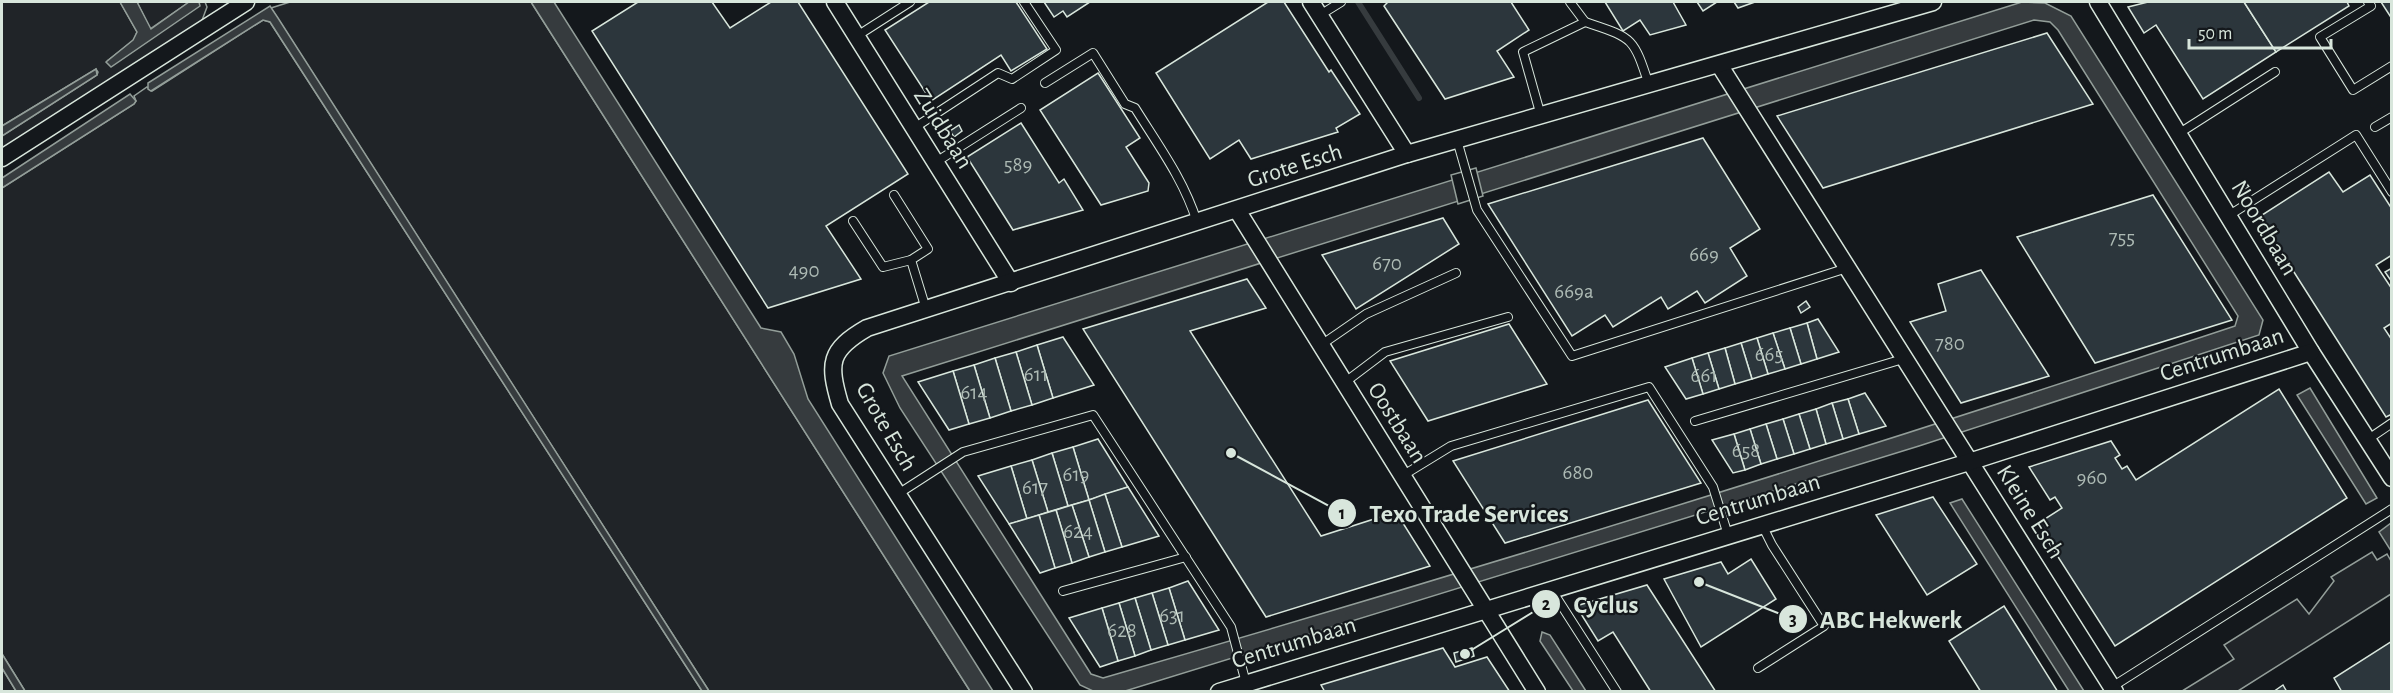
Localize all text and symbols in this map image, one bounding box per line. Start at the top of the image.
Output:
scale bar [2189,12,2332,50]
text: 50 m [2198,25,2232,43]
street label: Zuidbaan [909,85,977,173]
street label: Grote Esch [1245,139,1345,193]
house number: 589 [1004,154,1032,175]
street label: Noordbaan [2226,176,2302,280]
house number: 755 [2109,227,2135,248]
house number: 669 [1689,244,1719,265]
house number: 670 [1372,253,1402,274]
house number: 490 [788,260,820,281]
house number: 669a [1554,281,1594,302]
street label: Centrumbaan [2157,324,2287,386]
house number: 780 [1935,333,1965,354]
house number: 665 [1755,344,1783,365]
house number: 611 [1024,364,1048,385]
house number: 661 [1691,365,1717,386]
street label: Oostbaan [1363,378,1431,468]
street label: Grote Esch [851,379,921,475]
house number: 614 [960,382,988,403]
house number: 658 [1732,440,1760,461]
street label: Kleine Esch [1992,461,2068,563]
house number: 680 [1563,462,1593,483]
house number: 619 [1063,464,1089,485]
house number: 960 [2077,467,2107,488]
street label: Centrumbaan [1693,470,1823,530]
house number: 617 [1022,477,1048,498]
callout: Texo Trade Services [1327,491,1580,535]
text: Texo Trade Services [1369,501,1569,527]
text: 1 [1339,505,1345,523]
house number: 624 [1063,521,1093,542]
callout: Cyclus [1531,582,1650,626]
text: Cyclus [1574,592,1638,618]
text: 2 [1542,596,1551,614]
callout: ABC Hekwerk [1778,597,1974,641]
house number: 631 [1159,605,1185,626]
text: ABC Hekwerk [1820,607,1962,633]
text: 3 [1789,611,1797,629]
street label: Centrumbaan [1229,613,1359,673]
house number: 628 [1107,620,1137,641]

